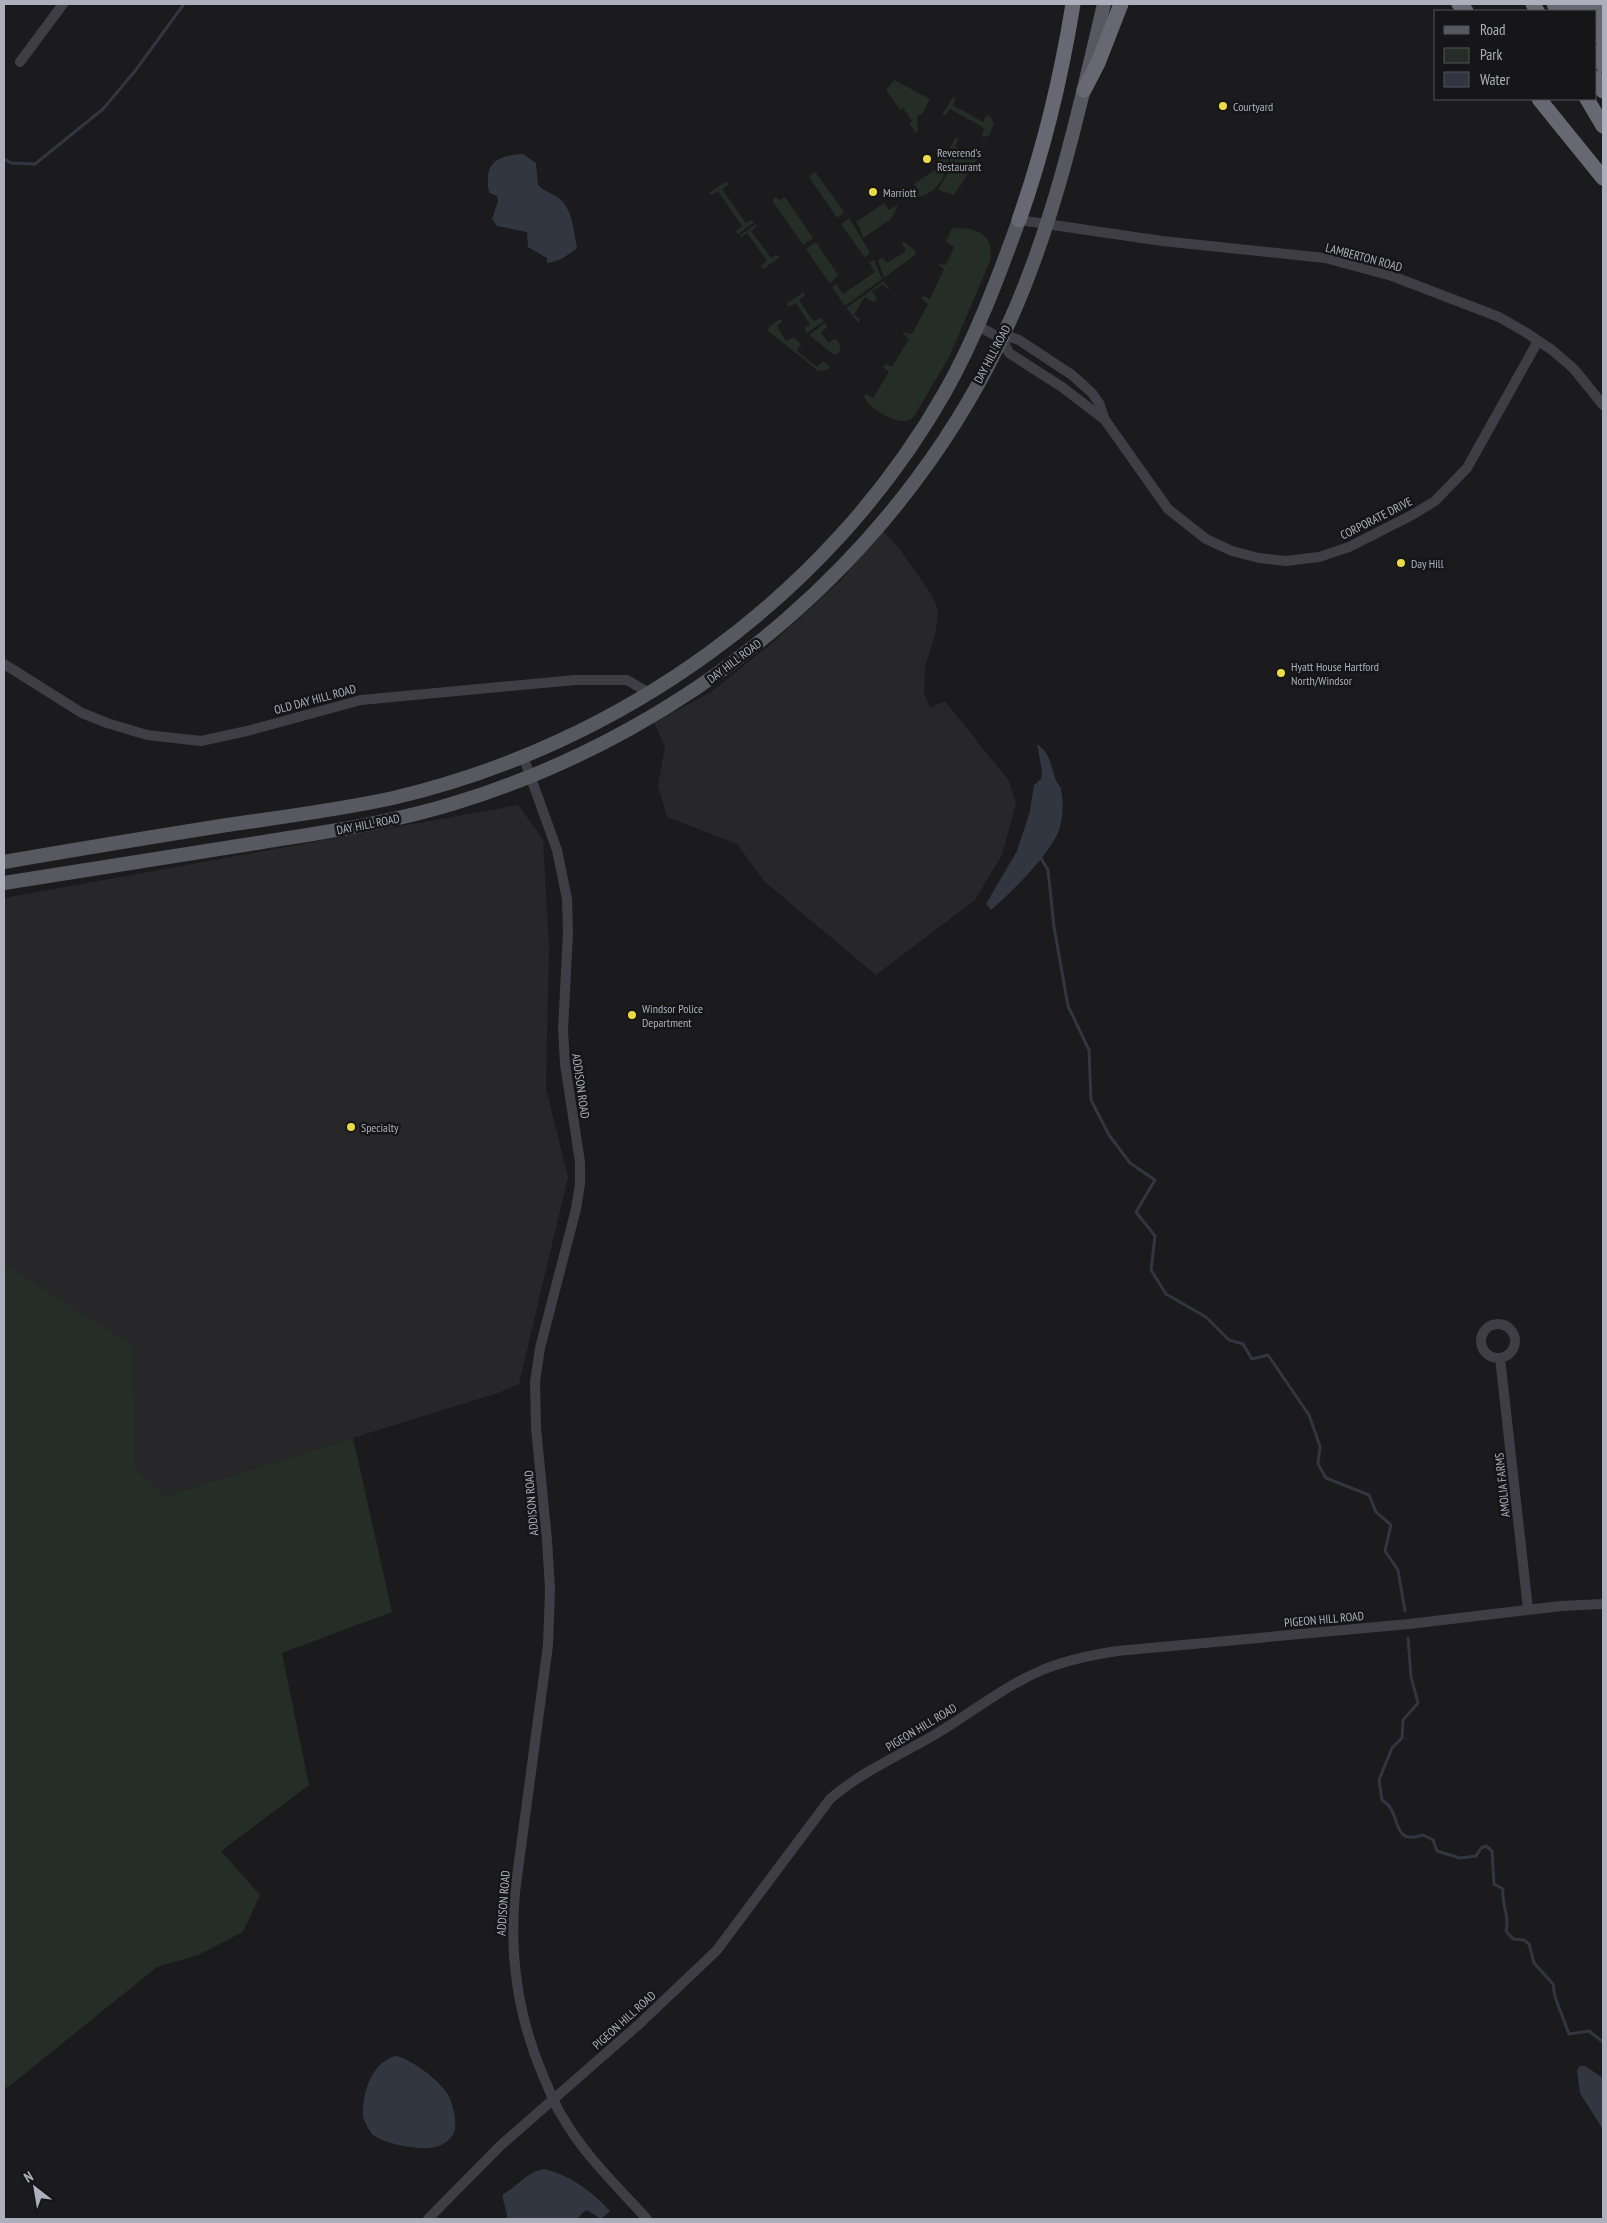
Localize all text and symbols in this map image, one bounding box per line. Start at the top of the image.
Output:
legend [1434,10,1597,100]
text: Road [1480,20,1506,39]
text: Park [1480,45,1502,64]
text: Water [1480,70,1511,89]
place label: Courtyard [1233,99,1273,114]
marker: Courtyard [1217,100,1229,112]
place label: Reverend's Restaurant [937,145,982,174]
marker: Reverend's Restaurant [921,153,933,165]
place label: Marriott [883,185,917,200]
marker: Marriott [867,186,879,198]
street label: LAMBERTON ROAD [1324,240,1404,274]
street label: DAY HILL ROAD [970,322,1014,386]
street label: CORPORATE DRIVE [1338,493,1414,543]
place label: Day Hill [1411,556,1444,571]
marker: Day Hill [1395,557,1407,569]
street label: DAY HILL ROAD [704,636,764,686]
place label: Hyatt House Hartford North/Windsor [1291,659,1379,688]
marker: Hyatt House Hartford North/Windsor [1275,667,1287,679]
street label: OLD DAY HILL ROAD [272,681,358,717]
street label: DAY HILL ROAD [335,811,401,837]
place label: Windsor Police Department [642,1001,703,1030]
marker: Windsor Police Department [626,1009,638,1021]
street label: ADDISON ROAD [569,1053,593,1119]
place label: Specialty [361,1120,399,1135]
marker: Specialty [345,1121,357,1133]
street label: AMOLIA FARMS [1491,1452,1513,1518]
street label: ADDISON ROAD [521,1470,541,1536]
street label: PIGEON HILL ROAD [1284,1608,1364,1630]
street label: PIGEON HILL ROAD [883,1700,959,1754]
street label: ADDISON ROAD [493,1870,513,1936]
street label: PIGEON HILL ROAD [589,1988,659,2052]
north arrow [10,2163,60,2213]
text: N [20,2167,36,2187]

